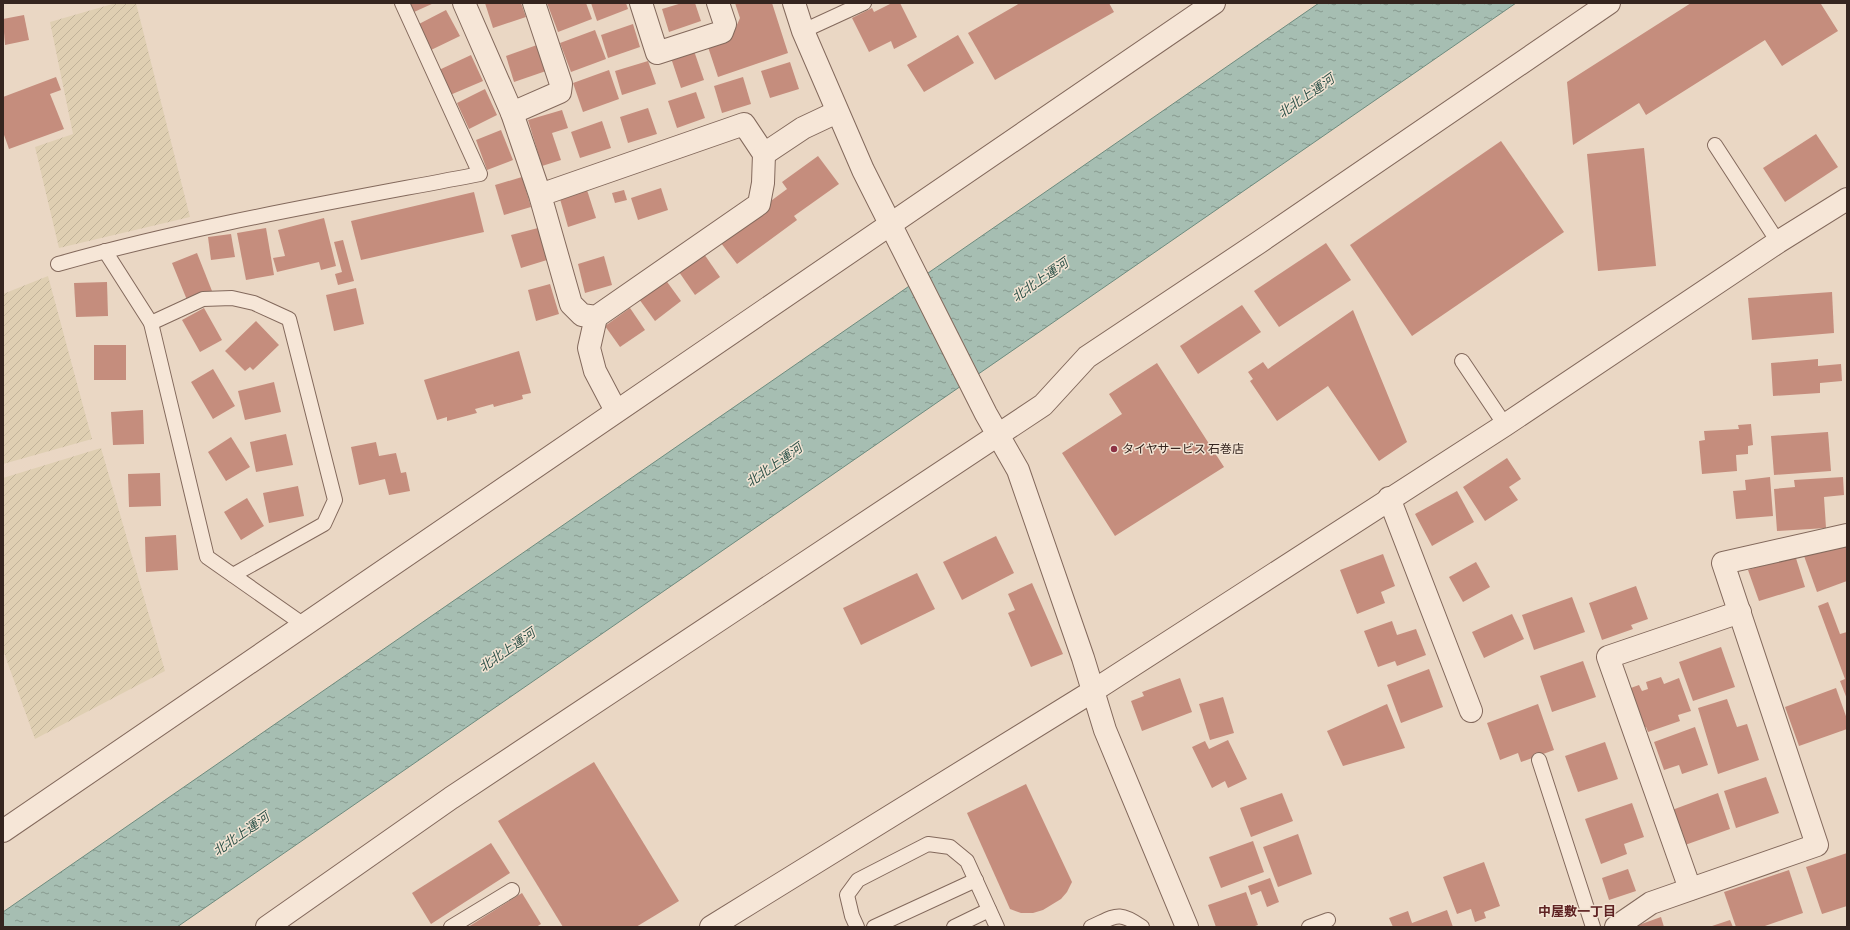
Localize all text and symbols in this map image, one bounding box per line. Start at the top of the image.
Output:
water label: 北北上運河 [1275,69,1339,121]
water label: 北北上運河 [1009,253,1073,305]
water label: 北北上運河 [743,438,807,490]
place label: タイヤサービス 石巻店 [1122,442,1244,456]
marker: タイヤサービス 石巻店 [1109,444,1119,454]
water label: 北北上運河 [476,623,540,675]
water label: 北北上運河 [210,807,274,859]
district label: 中屋敷一丁目 [1538,904,1616,919]

